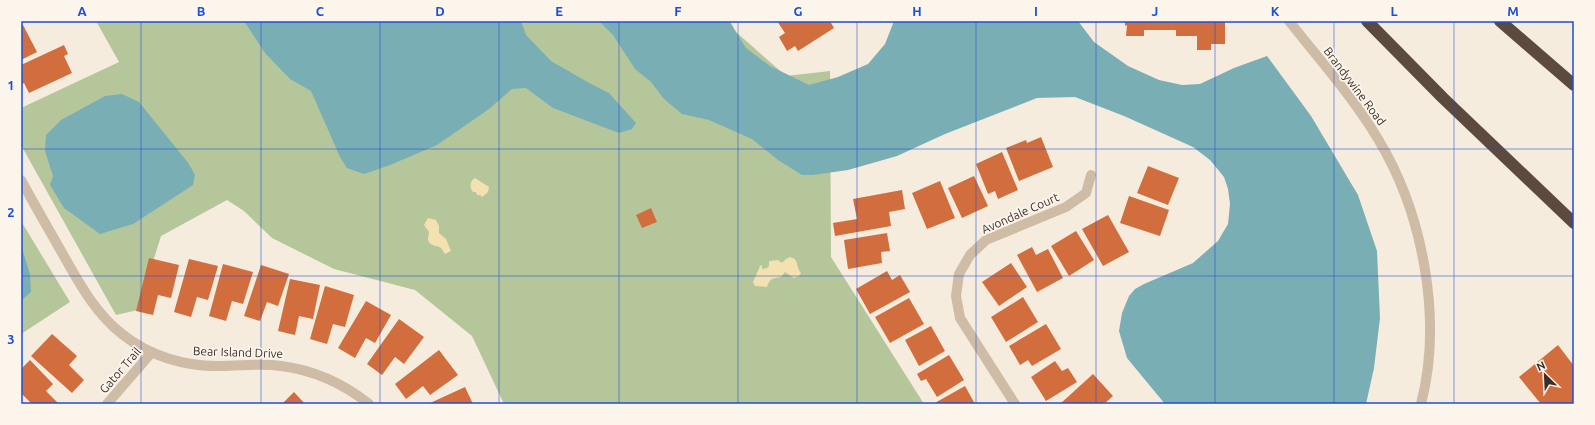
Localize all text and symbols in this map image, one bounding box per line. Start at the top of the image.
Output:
text: A [77,4,87,18]
text: B [197,4,206,18]
text: C [316,4,325,18]
text: D [435,4,445,18]
text: E [555,4,563,18]
text: F [674,4,682,18]
text: G [794,4,803,18]
text: H [912,4,922,18]
text: I [1034,4,1038,18]
text: J [1152,4,1158,18]
text: K [1271,4,1280,18]
text: L [1390,4,1398,18]
text: M [1507,4,1519,18]
street label: Brandywine Road [1321,44,1389,128]
text: 1 [7,78,15,92]
street label: Avondale Court [979,190,1061,236]
text: 2 [7,205,15,219]
text: 3 [7,332,15,346]
street label: Bear Island Drive [193,344,283,360]
street label: Gator Trail [97,345,143,395]
north arrow [1525,355,1565,395]
text: N [1535,359,1547,373]

